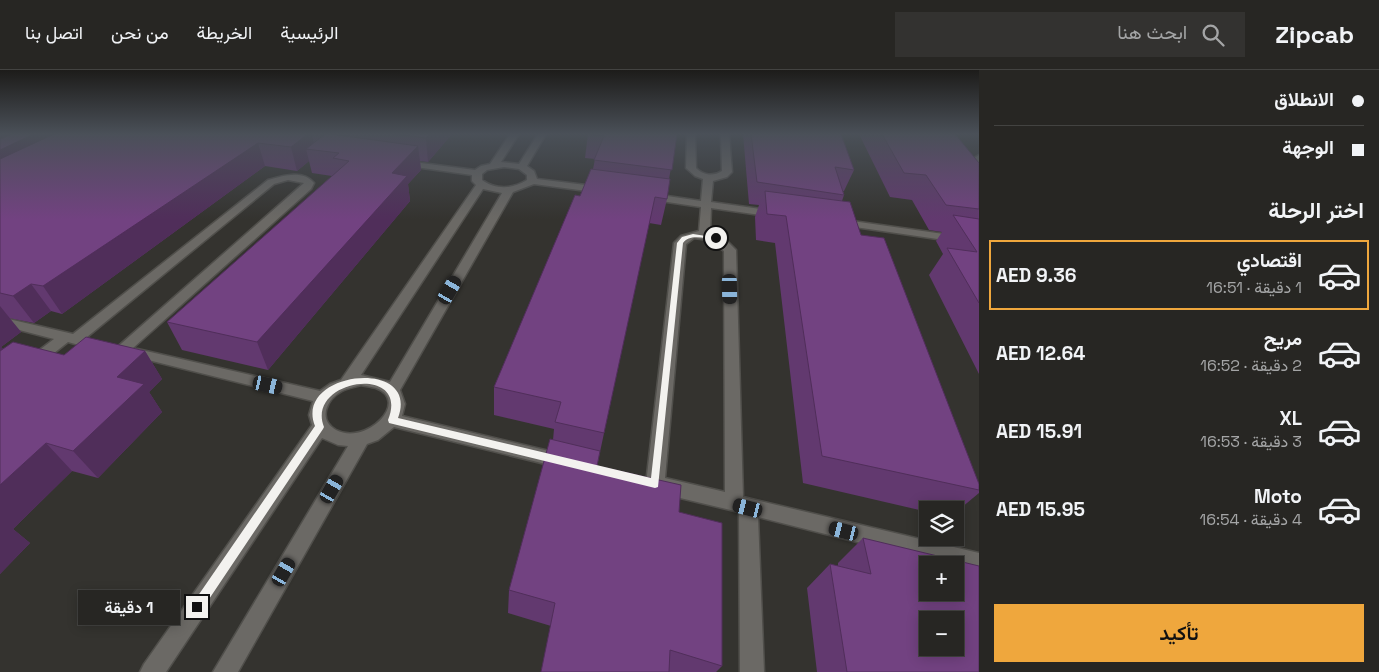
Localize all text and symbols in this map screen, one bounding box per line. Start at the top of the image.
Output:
search box [895,12,1245,57]
text: Zipcab [1275,19,1354,50]
text: ابحث هنا [1117,20,1187,45]
text: اتصل بنا [25,21,83,44]
text: من نحن [111,21,169,44]
text: الخريطة [197,21,252,44]
text: الرئيسية [280,21,338,44]
icon: search [1199,21,1227,49]
text: الانطلاق [1274,87,1334,112]
text: الوجهة [1282,135,1334,160]
text: اختر الرحلة [1268,196,1364,224]
route start [705,227,727,249]
text: اقتصادي [1237,248,1302,273]
icon: car [1317,253,1362,298]
text: AED 9.36 [996,263,1077,288]
car [436,273,463,307]
car [722,274,737,304]
text: 1 دقيقة · 16:51 [1206,277,1302,298]
text: مريح [1264,326,1302,351]
icon: car [1317,331,1362,376]
text: AED 12.64 [996,341,1085,366]
text: 2 دقيقة · 16:52 [1200,355,1302,376]
car [251,374,284,396]
text: XL [1279,406,1302,431]
icon: car [1317,409,1362,454]
text: AED 15.91 [996,419,1082,444]
text: 3 دقيقة · 16:53 [1200,431,1302,452]
car [318,472,345,506]
text: Moto [1254,484,1302,509]
icon: car [1317,487,1362,532]
car [731,497,764,519]
text: AED 15.95 [996,497,1085,522]
map controls [919,501,964,656]
button: layers [919,501,964,546]
text: 4 دقيقة · 16:54 [1200,509,1302,530]
car [827,520,860,542]
car [270,555,297,589]
button: + [919,556,964,601]
callout: 1 دقيقة [77,590,180,624]
route end [186,596,208,618]
text: 1 دقيقة [105,597,153,618]
button: تأكيد [994,604,1364,662]
button: − [919,611,964,656]

